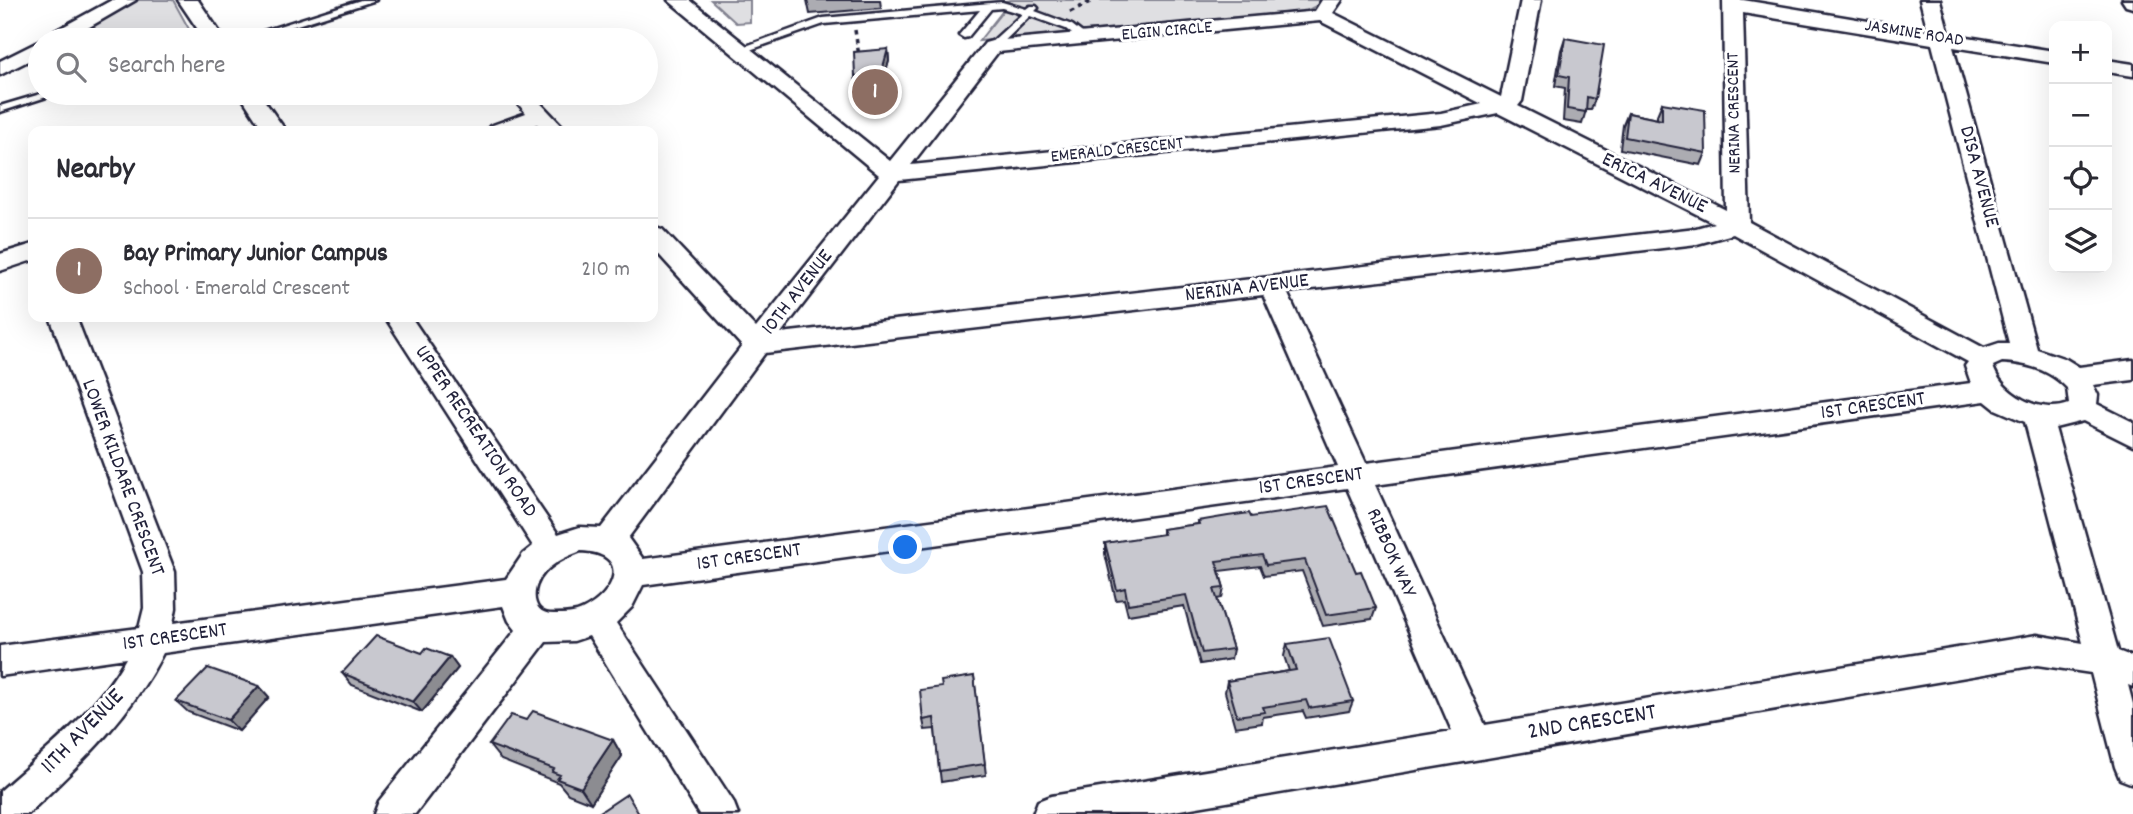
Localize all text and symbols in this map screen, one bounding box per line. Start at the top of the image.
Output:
street label: JASMINE ROAD [1863,14,1965,54]
street label: ELGIN CIRCLE [1121,16,1213,48]
map controls [2049,21,2112,273]
button: + [2049,21,2112,84]
search box [28,28,658,105]
icon: search [52,48,90,86]
text: Search here [108,48,226,85]
street label: NERINA CRESCENT [1721,52,1749,174]
pin: 1 [852,66,898,118]
button: − [2049,84,2112,147]
street label: DISA AVENUE [1950,123,2006,232]
street label: EMERALD CRESCENT [1049,132,1185,170]
street label: ERICA AVENUE [1596,146,1712,223]
button: locate [2049,147,2112,210]
text: Nearby [56,150,134,193]
button: layers [2049,210,2112,273]
text: Bay Primary Junior Campus [123,236,388,273]
street label: 10TH AVENUE [755,244,841,342]
text: 1 [76,254,82,287]
text: 210 m [581,254,630,287]
street label: NERINA AVENUE [1183,266,1311,311]
text: School · Emerald Crescent [123,273,350,306]
street label: UPPER RECREATION ROAD [406,340,544,524]
street label: LOWER KILDARE CRESCENT [73,376,172,581]
street label: 1ST CRESCENT [1819,385,1928,429]
street label: 1ST CRESCENT [1257,460,1366,504]
street label: RIBBOK WAY [1357,504,1423,603]
your location [888,530,922,564]
street label: 1ST CRESCENT [695,536,804,580]
street label: 1ST CRESCENT [121,616,230,660]
street label: 11TH AVENUE [33,681,133,783]
street label: 2ND CRESCENT [1525,696,1659,750]

